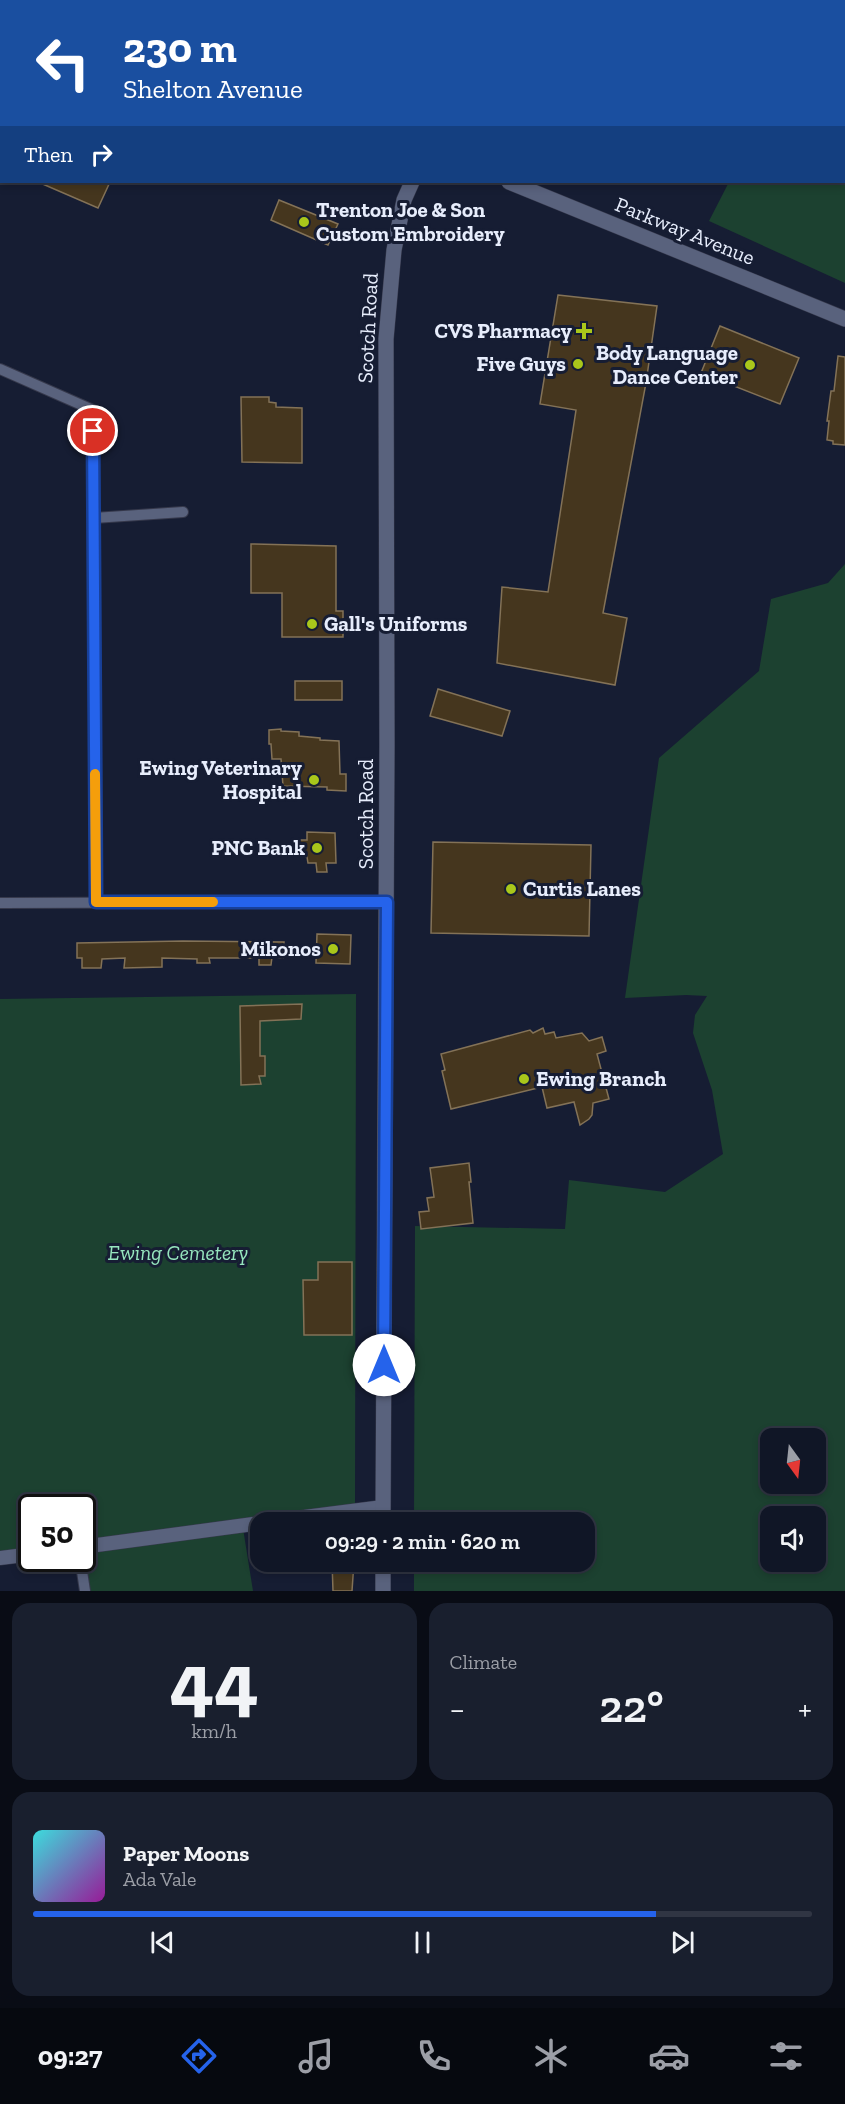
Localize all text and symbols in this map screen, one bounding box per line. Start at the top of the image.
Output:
text: 230 m [123,22,237,73]
icon: left [24,24,102,102]
text: Shelton Avenue [123,73,303,105]
icon: right [85,138,118,171]
text: Then [24,141,73,168]
street label: Parkway Avenue [612,191,759,270]
place label: Trenton Joe & Son Custom Embroidery [316,197,505,246]
marker: Trenton Joe & Son Custom Embroidery [297,215,311,229]
street label: Scotch Road [352,272,383,384]
place label: CVS Pharmacy [434,318,572,343]
marker: CVS Pharmacy [577,324,591,338]
place label: Body Language Dance Center [596,340,738,389]
place label: Five Guys [477,351,566,376]
marker: Five Guys [571,357,585,371]
marker: Body Language Dance Center [743,358,757,372]
pin [67,405,118,456]
icon: arrive [76,414,109,447]
place label: Gall's Uniforms [324,611,468,636]
marker: Gall's Uniforms [305,617,319,631]
place label: Ewing Veterinary Hospital [139,755,302,804]
street label: Scotch Road [353,758,378,869]
marker: Ewing Veterinary Hospital [307,773,321,787]
place label: PNC Bank [212,835,305,860]
marker: PNC Bank [310,841,324,855]
place label: Curtis Lanes [523,876,641,901]
marker: Curtis Lanes [504,882,518,896]
place label: Mikonos [240,936,321,961]
marker: Mikonos [326,942,340,956]
place label: Ewing Branch [536,1066,667,1091]
marker: Ewing Branch [517,1072,531,1086]
park label: Ewing Cemetery [108,1240,248,1265]
position arrow [352,1333,416,1397]
north arrow [760,1428,826,1494]
map controls [760,1428,826,1572]
speed limit sign: 50 [18,1494,96,1572]
button: sound [760,1506,826,1572]
text: 09:29 · 2 min · 620 m [325,1528,520,1555]
text: 44 [170,1633,259,1727]
text: Climate [450,1650,517,1674]
text: 22° [599,1680,664,1734]
text: − [450,1689,465,1728]
text: + [798,1689,812,1728]
text: km/h [191,1719,237,1743]
text: Paper Moons [123,1840,249,1867]
text: Ada Vale [123,1867,196,1891]
icon: previous [146,1926,179,1959]
icon: pause [406,1926,439,1959]
icon: next [666,1926,699,1959]
icon: directions [178,2035,220,2077]
icon: music [295,2035,337,2077]
icon: phone [413,2035,455,2077]
icon: climate [530,2035,572,2077]
icon: car [648,2035,690,2077]
icon: filters [765,2035,807,2077]
text: 09:27 [38,2040,102,2072]

